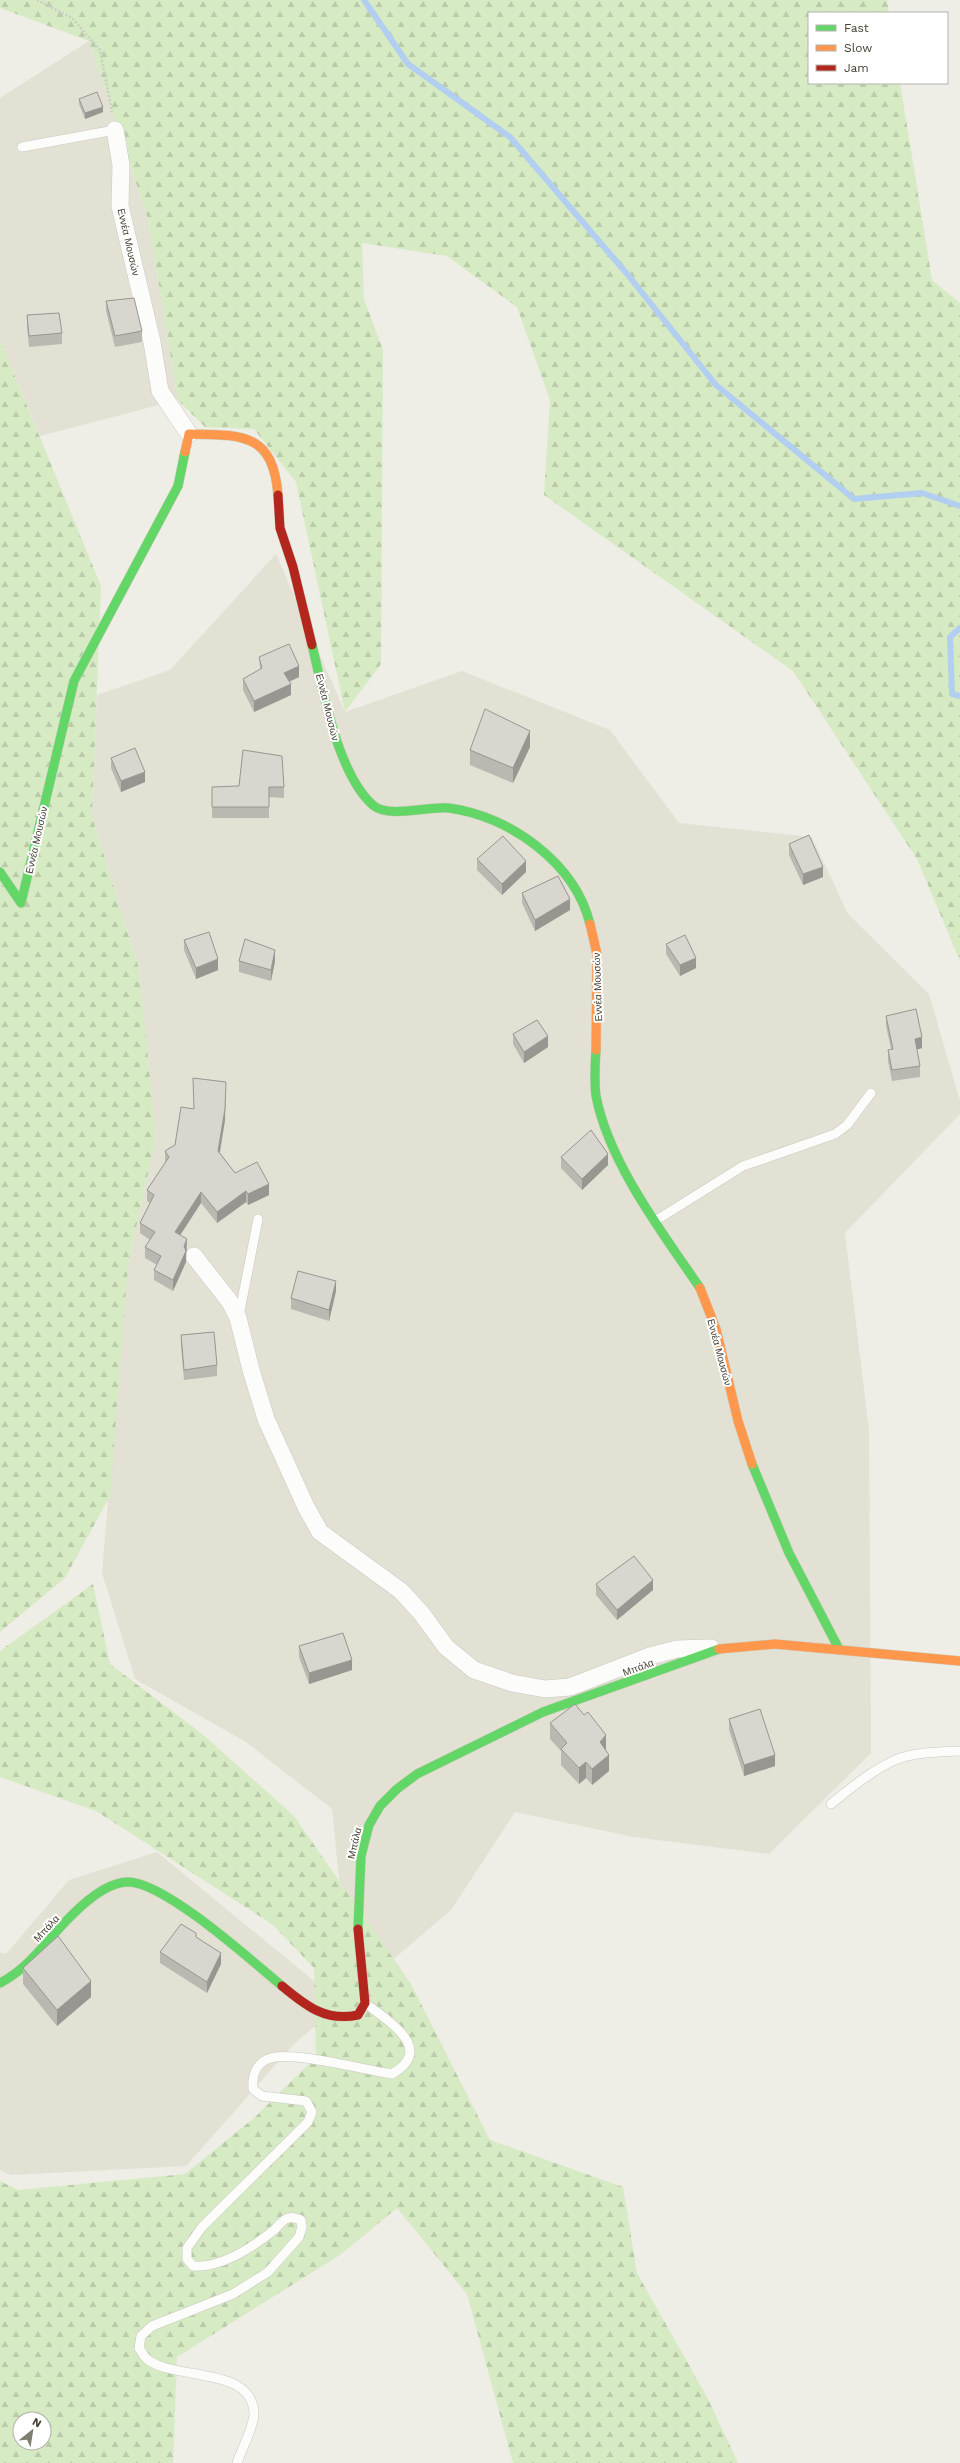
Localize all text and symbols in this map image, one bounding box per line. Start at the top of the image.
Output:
legend [808,12,948,84]
text: Fast [844,21,869,35]
text: Slow [844,41,872,55]
text: Jam [844,61,869,75]
street label: Εννέα Μουσών [115,207,142,277]
street label: Εννέα Μουσών [314,672,341,742]
street label: Εννέα Μουσών [23,805,50,875]
street label: Εννέα Μουσών [591,952,604,1021]
street label: Εννέα Μουσών [705,1318,734,1387]
street label: Μπάλα [621,1657,655,1678]
street label: Μπάλα [346,1826,364,1860]
street label: Μπάλα [31,1913,61,1944]
north arrow [12,2411,52,2451]
text: N [30,2415,44,2430]

